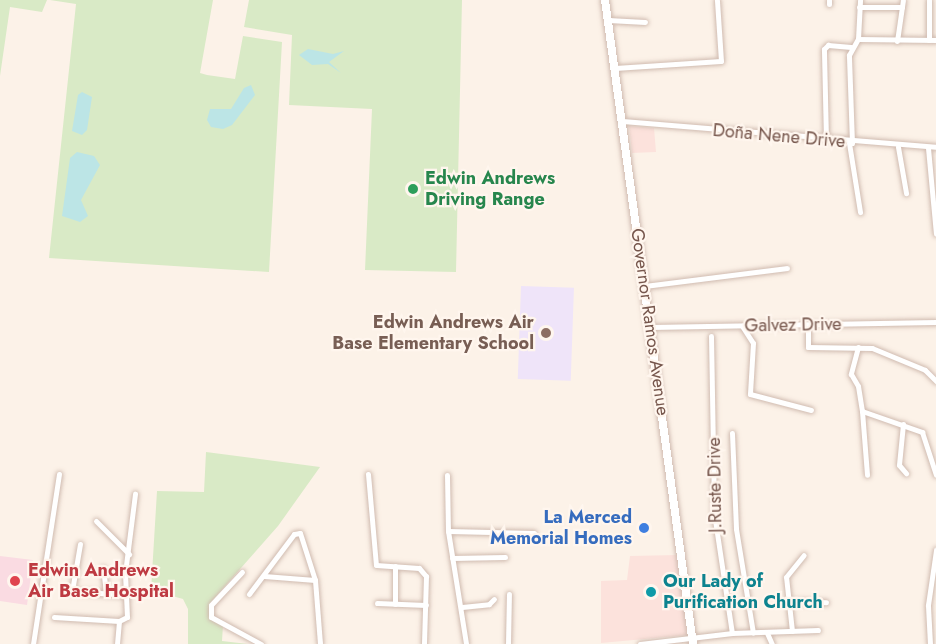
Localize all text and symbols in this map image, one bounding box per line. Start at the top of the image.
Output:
street label: Doña Nene Drive [712,119,846,153]
place label: Edwin Andrews Driving Range [425,168,555,210]
marker: Edwin Andrews Driving Range [406,182,420,196]
street label: Governor Ramos Avenue [626,227,674,417]
place label: Edwin Andrews Air Base Elementary School [332,312,534,354]
street label: Galvez Drive [744,313,842,337]
marker: Edwin Andrews Air Base Elementary School [539,326,553,340]
street label: J.Ruste Drive [703,437,727,533]
place label: La Merced Memorial Homes [490,507,632,550]
marker: La Merced Memorial Homes [637,521,651,535]
place label: Edwin Andrews Air Base Hospital [28,560,174,602]
place label: Our Lady of Purification Church [663,571,823,614]
marker: Edwin Andrews Air Base Hospital [6,572,24,590]
marker: Our Lady of Purification Church [644,585,658,599]

